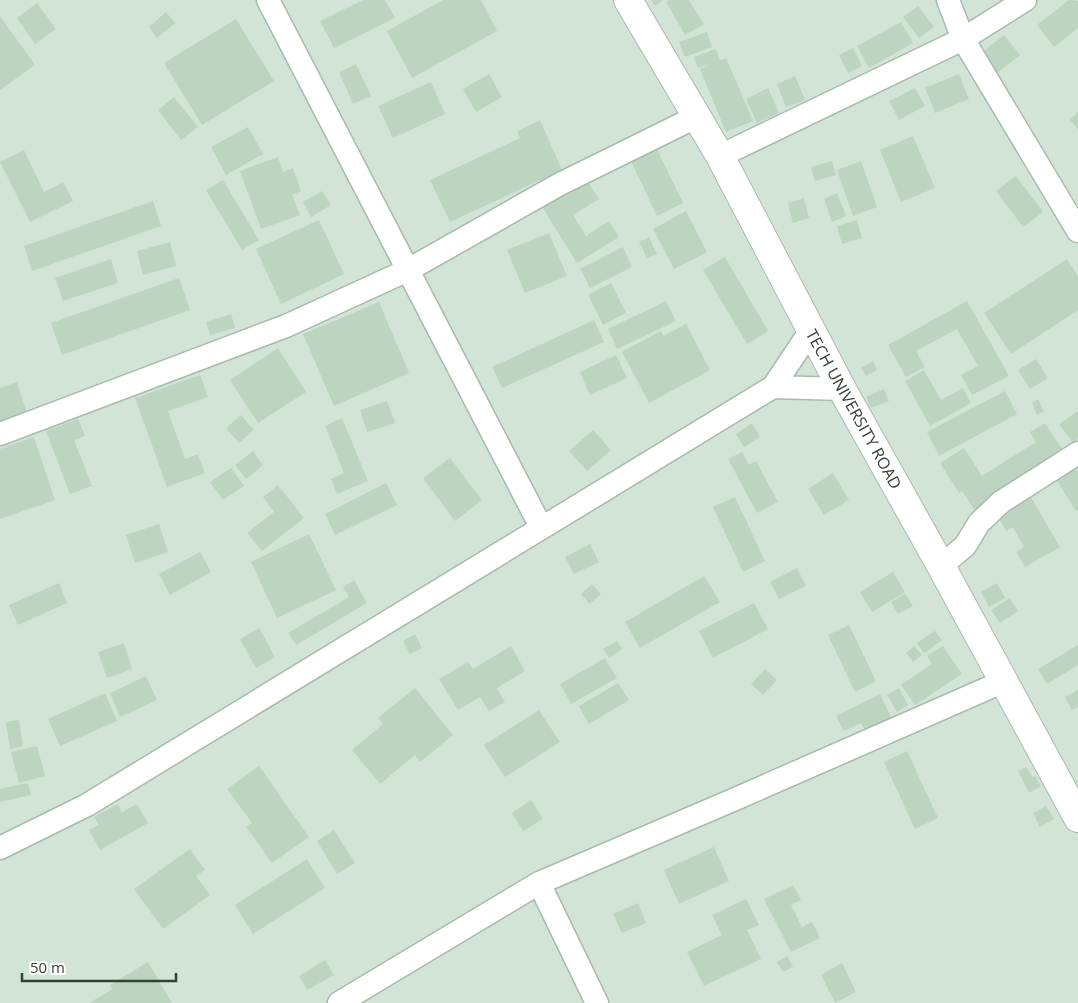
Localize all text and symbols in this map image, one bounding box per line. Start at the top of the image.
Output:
street label: TECH UNIVERSITY ROAD [801,325,907,493]
scale bar [22,950,176,982]
text: 50 m [30,957,65,977]

